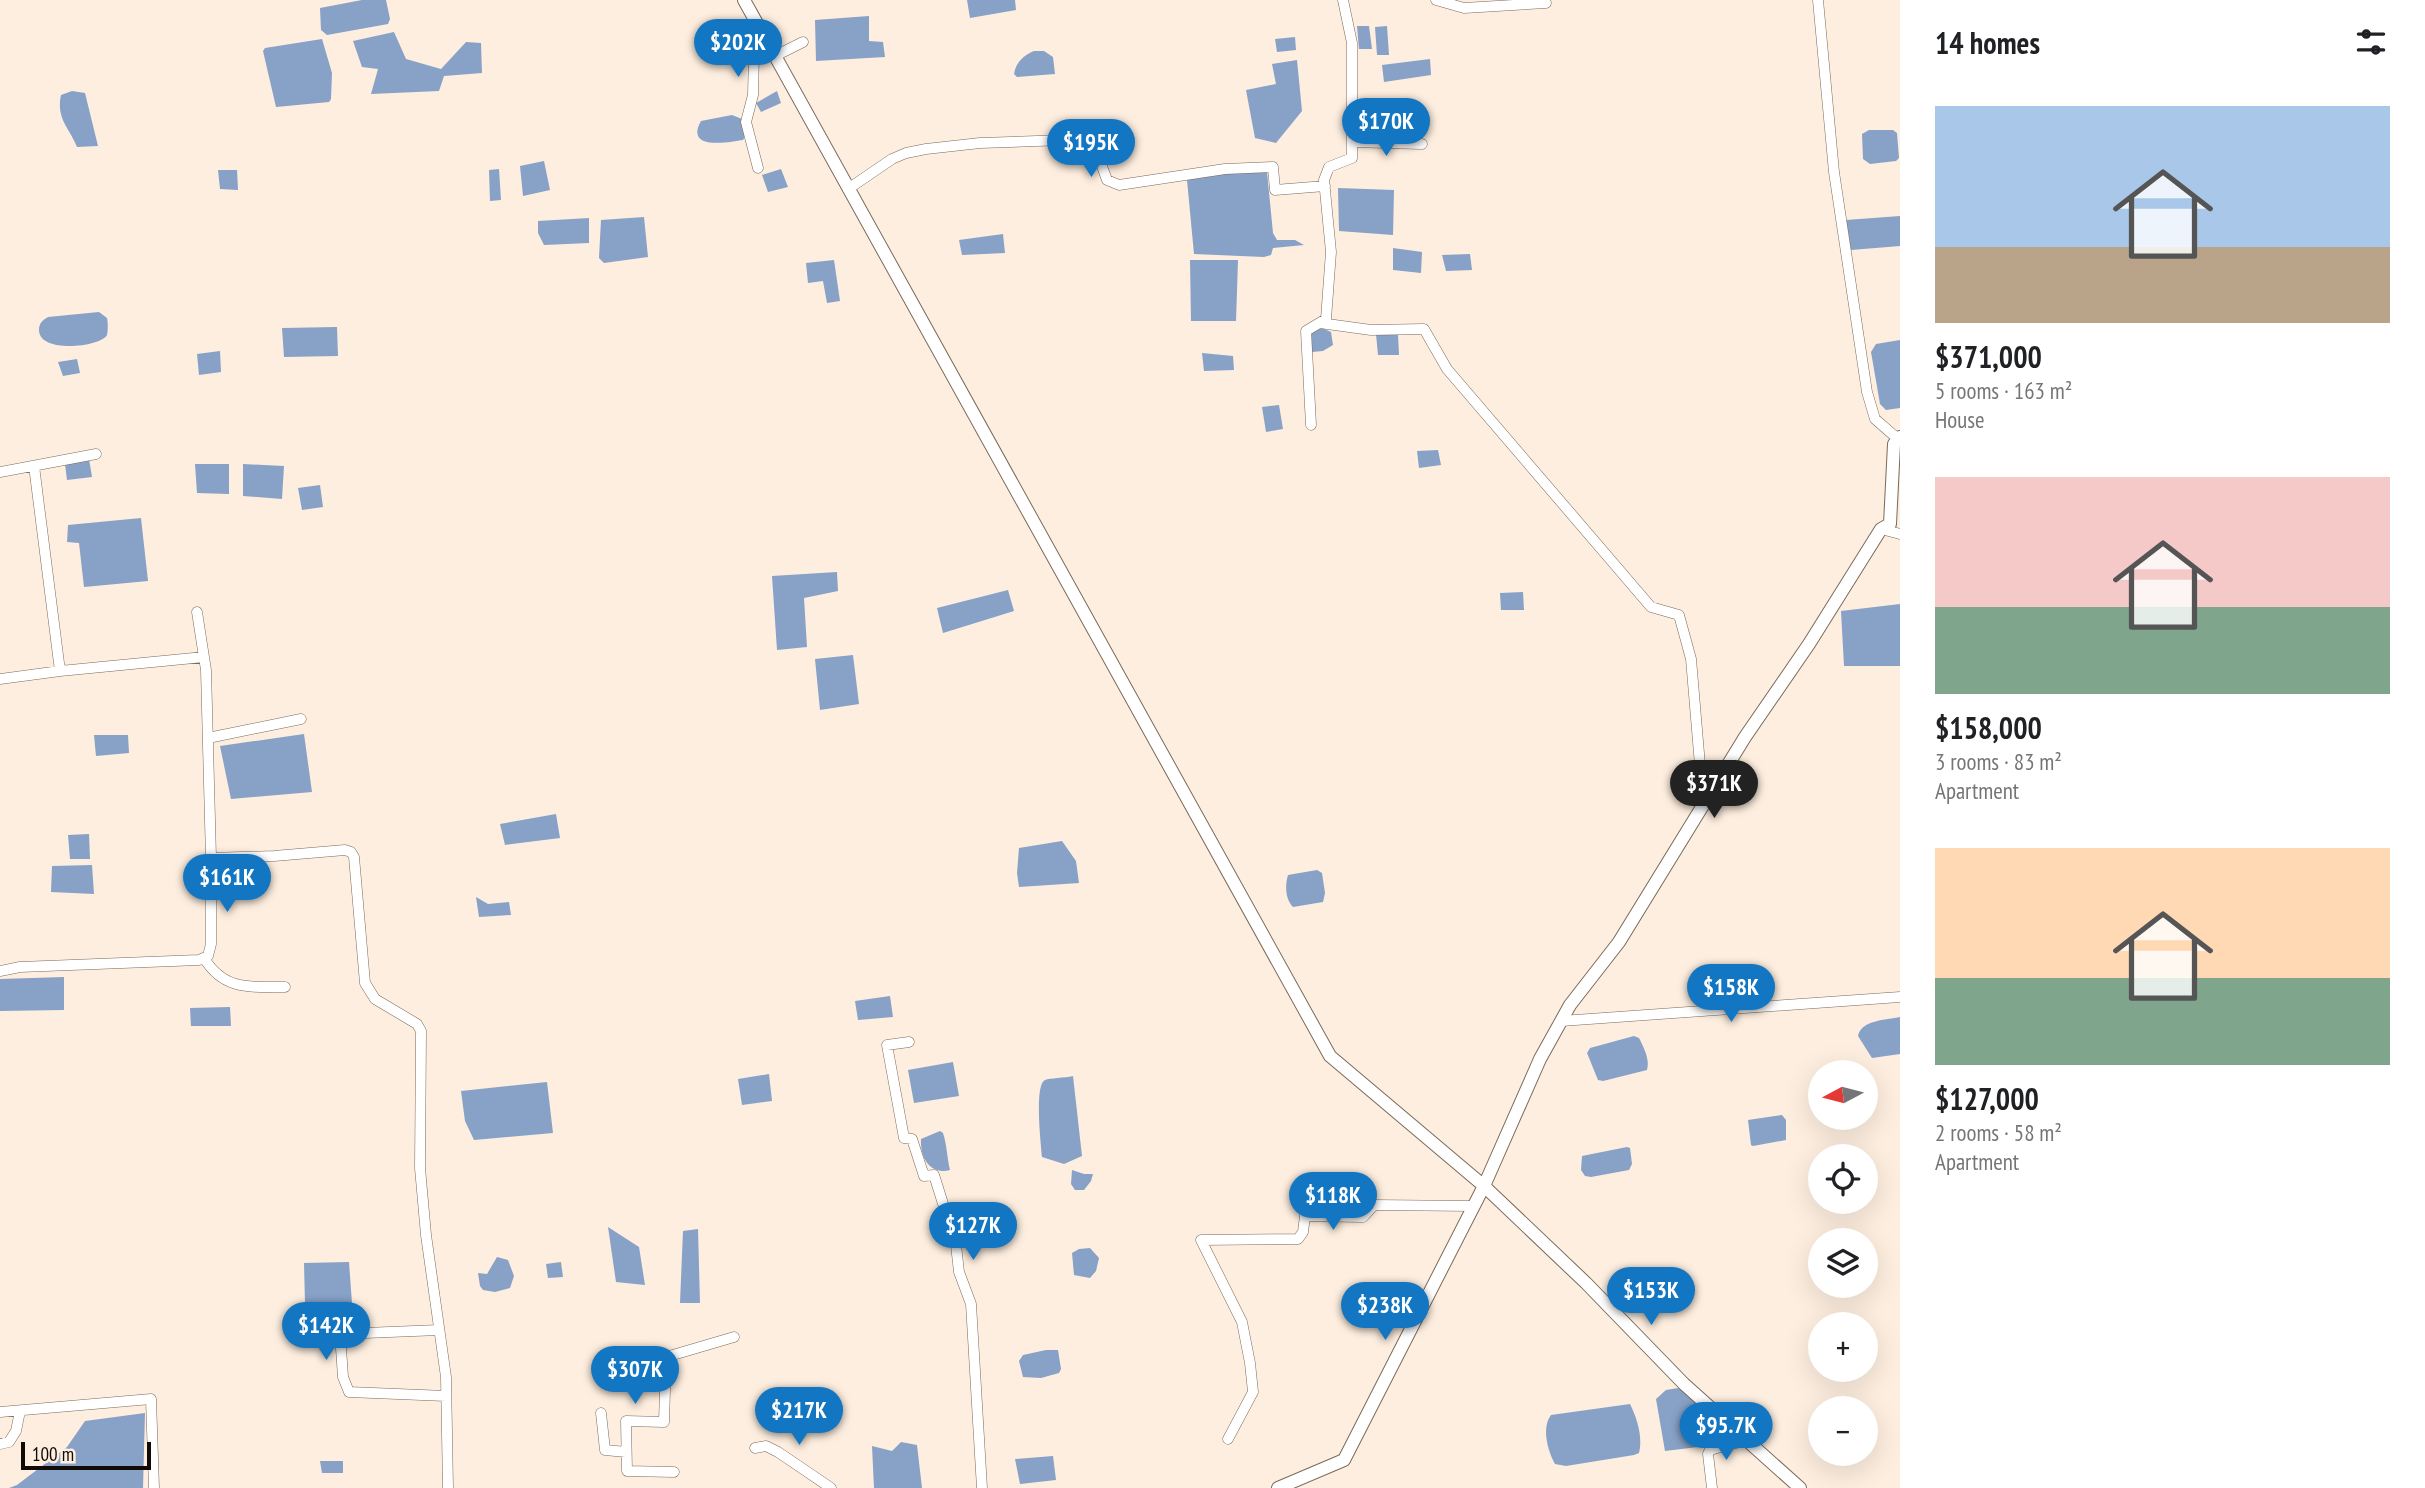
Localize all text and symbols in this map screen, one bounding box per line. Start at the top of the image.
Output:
pin: $202K [689,20,787,79]
text: 14 homes [1935,23,2040,62]
icon: filters [2352,23,2390,61]
text: $202K [710,27,766,56]
pin: $170K [1337,99,1435,158]
text: $170K [1358,106,1414,135]
pin: $195K [1042,120,1140,179]
text: $195K [1063,127,1119,156]
icon: home [2100,151,2226,277]
text: $371,000 [1935,337,2042,376]
text: 5 rooms · 163 m² [1935,376,2072,405]
text: House [1935,405,1985,434]
icon: home [2100,522,2226,648]
text: $158,000 [1935,708,2042,747]
text: 3 rooms · 83 m² [1935,747,2062,776]
pin: $371K [1665,760,1763,820]
text: $371K [1686,768,1742,797]
text: Apartment [1935,776,2019,805]
pin: $161K [178,855,276,914]
text: $161K [199,862,255,891]
icon: home [2100,893,2226,1019]
pin: $158K [1682,964,1780,1024]
text: $158K [1703,972,1759,1001]
north arrow [1808,1060,1878,1130]
map controls [1808,1060,1878,1466]
text: $127,000 [1935,1079,2039,1118]
text: 2 rooms · 58 m² [1935,1118,2062,1147]
button: locate [1808,1144,1878,1214]
text: Apartment [1935,1147,2019,1176]
pin: $118K [1284,1172,1382,1232]
text: $118K [1305,1180,1361,1209]
pin: $127K [924,1202,1022,1262]
text: $127K [945,1210,1001,1239]
button: layers [1808,1228,1878,1298]
pin: $153K [1602,1268,1700,1327]
text: $153K [1623,1275,1679,1304]
pin: $238K [1336,1282,1434,1342]
text: $238K [1357,1290,1413,1319]
pin: $142K [277,1302,375,1362]
text: $142K [298,1310,354,1339]
button: + [1808,1312,1878,1382]
pin: $307K [586,1346,684,1406]
text: $307K [607,1354,663,1383]
pin: $217K [750,1388,848,1447]
text: $217K [771,1395,827,1424]
button: − [1808,1396,1878,1466]
pin: $95.7K [1669,1402,1783,1462]
text: $95.7K [1696,1410,1756,1439]
scale bar [21,1439,150,1471]
text: 100 m [32,1442,74,1466]

